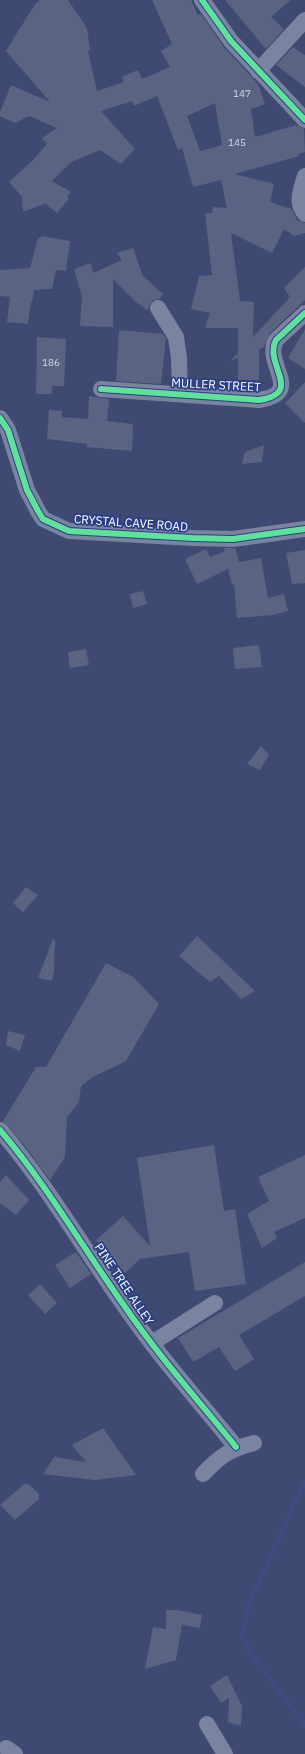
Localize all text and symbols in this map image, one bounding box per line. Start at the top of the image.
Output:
house number: 147 [233,87,251,100]
house number: 145 [228,136,246,149]
house number: 186 [42,356,60,369]
street label: MULLER STREET [171,375,261,394]
street label: CRYSTAL CAVE ROAD [73,511,189,534]
street label: PINE TREE ALLEY [92,1240,157,1327]

